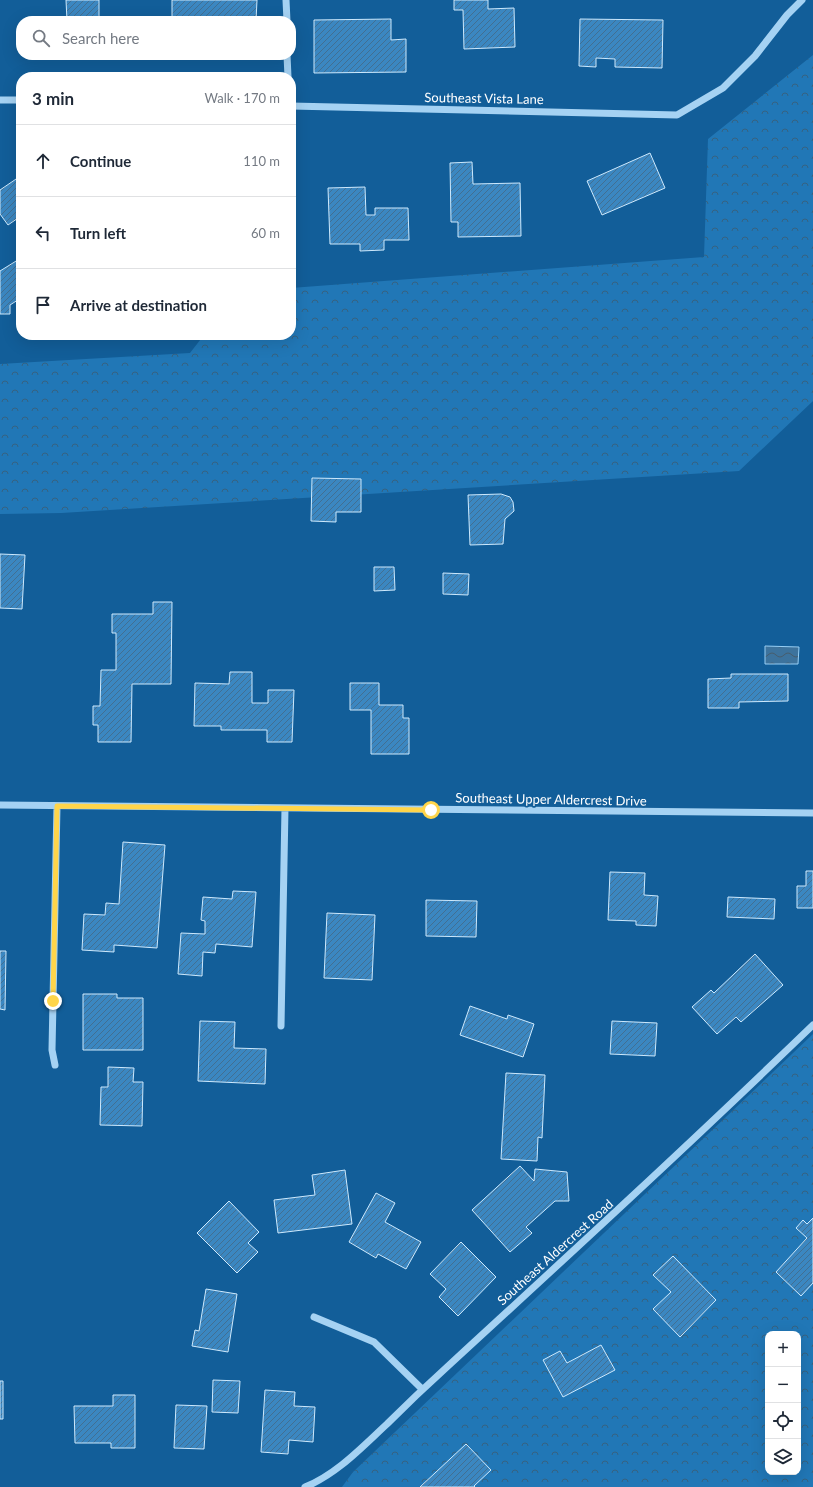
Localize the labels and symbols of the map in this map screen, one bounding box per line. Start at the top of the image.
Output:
street label: Southeast Vista Lane [424,89,544,107]
street label: Southeast Upper Aldercrest Drive [455,789,647,809]
route start [422,801,440,819]
route end [44,992,62,1010]
street label: Southeast Aldercrest Road [494,1196,616,1308]

